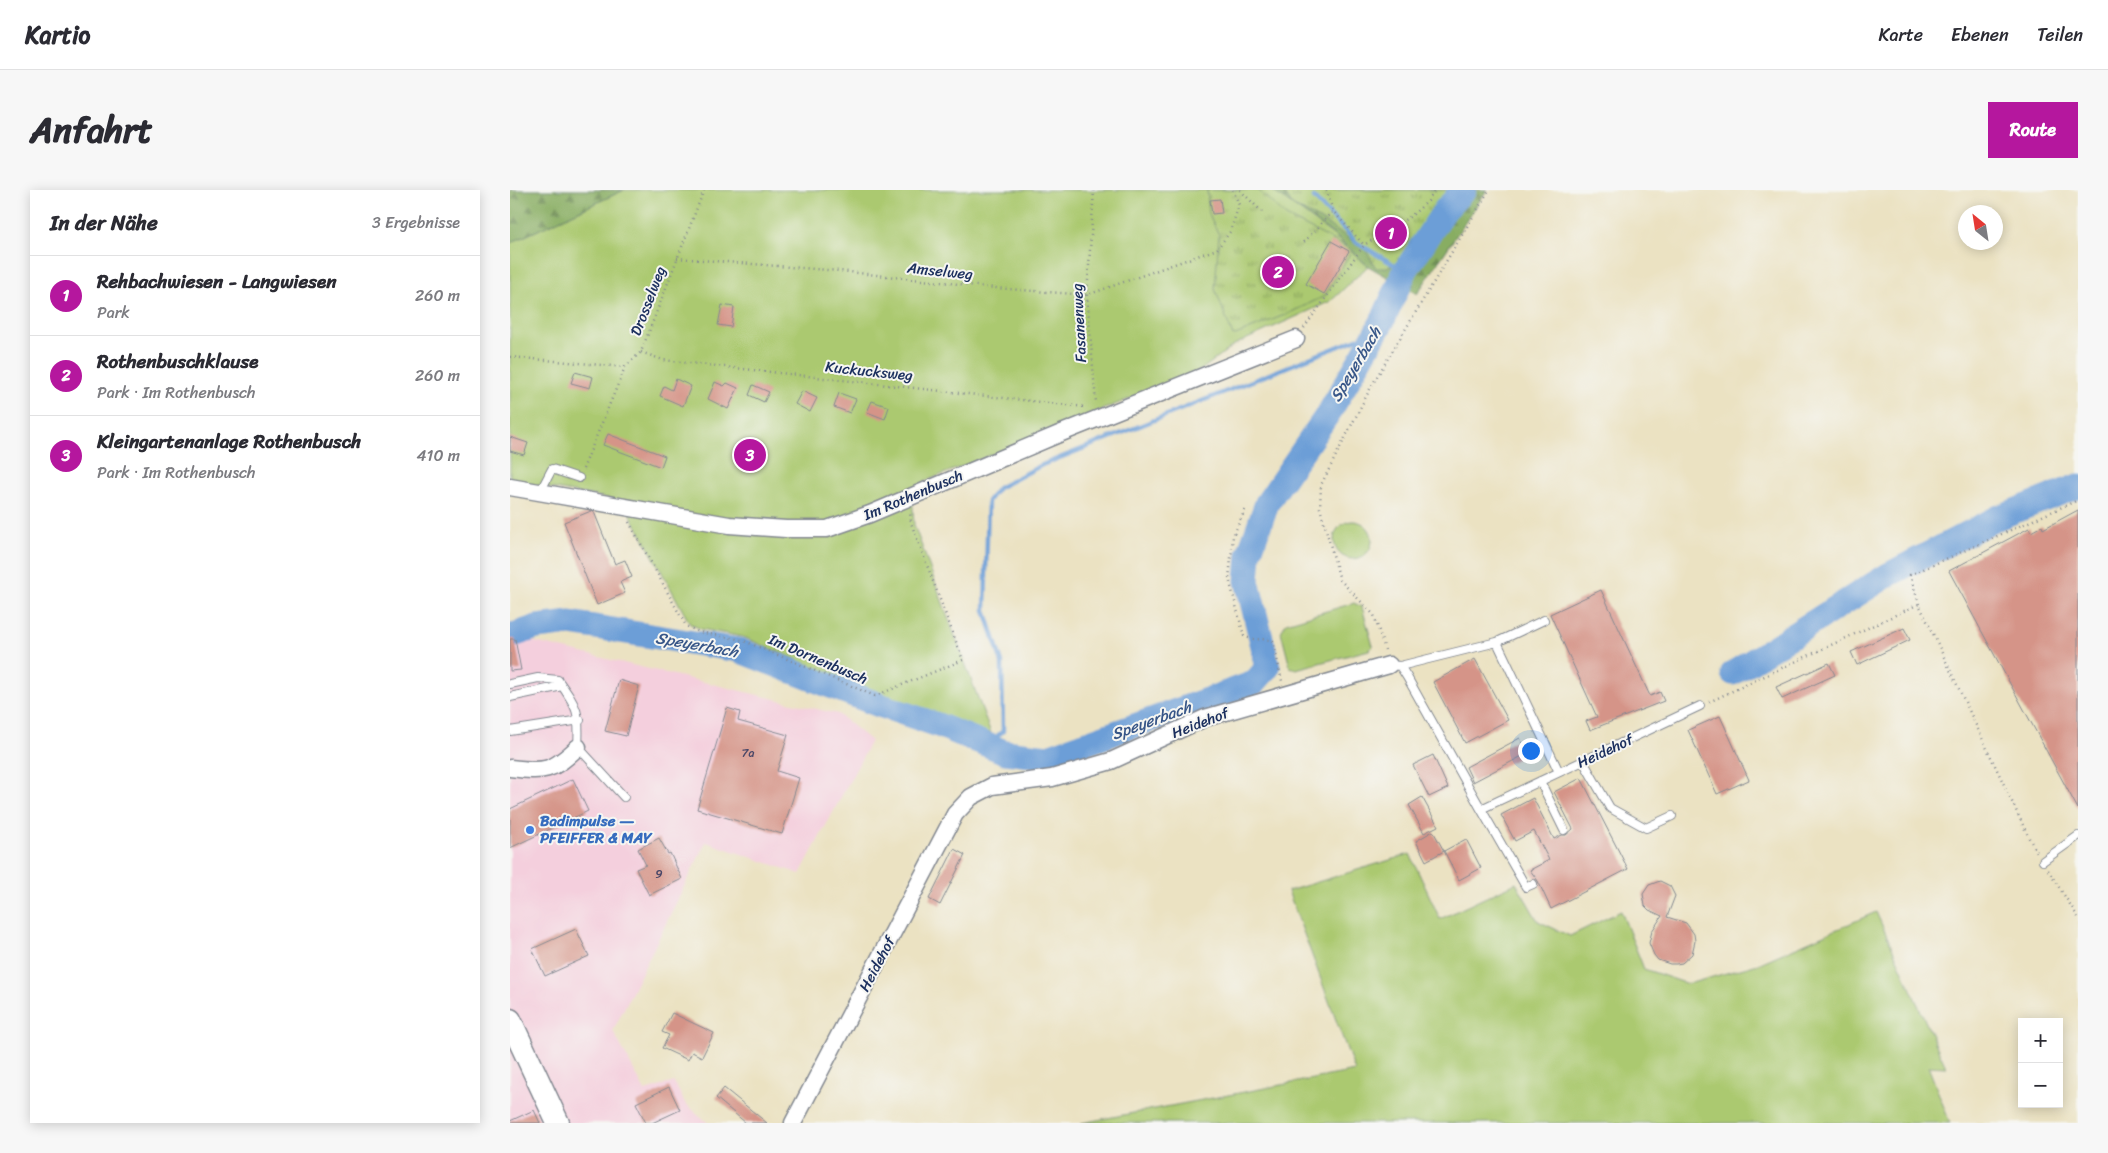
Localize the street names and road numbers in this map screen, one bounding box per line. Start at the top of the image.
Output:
street label: Amselweg [905,255,975,287]
street label: Drosselweg [623,262,673,340]
street label: Fasanenweg [1064,282,1094,363]
street label: Kuckucksweg [824,353,915,389]
street label: Im Rothenbusch [858,462,967,528]
street label: Im Dornenbusch [763,626,872,692]
street label: Heidehof [1168,700,1234,746]
street label: Heidehof [1572,726,1639,775]
street label: Heidehof [852,930,903,996]

